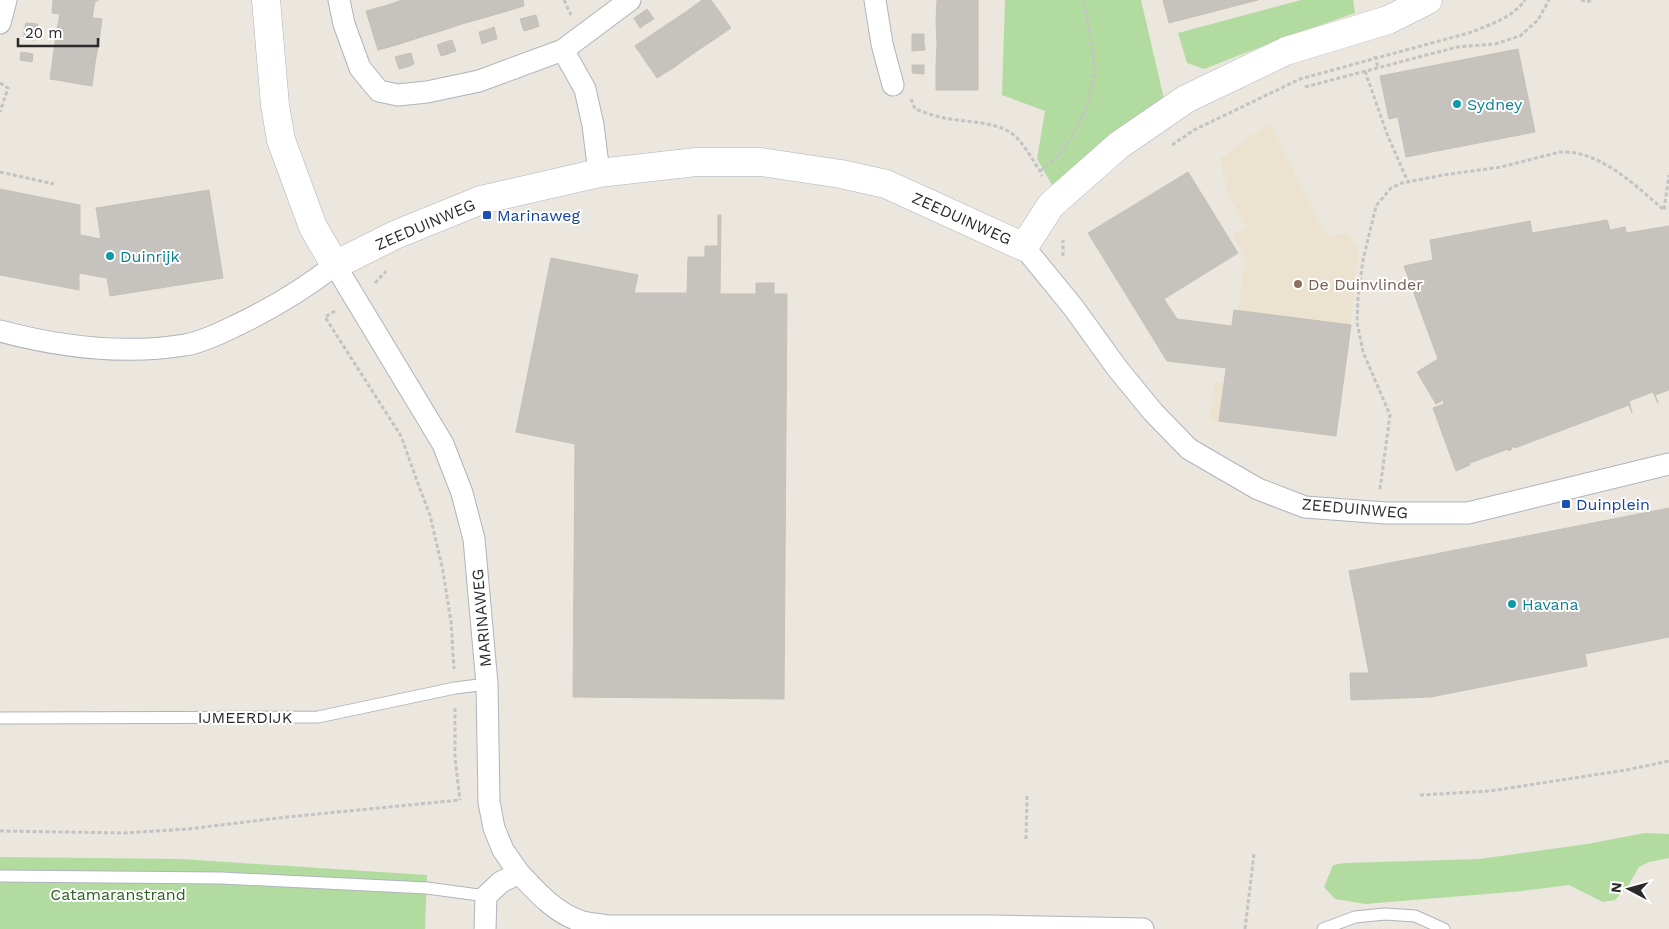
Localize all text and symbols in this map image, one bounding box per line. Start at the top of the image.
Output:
scale bar [18,15,98,47]
text: 20 m [25,24,63,42]
place label: Sydney [1467,95,1523,114]
marker: Sydney [1451,98,1463,110]
street label: ZEEDUINWEG [909,188,1014,249]
street label: ZEEDUINWEG [372,195,478,254]
place label: Marinaweg [497,206,581,225]
marker: Marinaweg [481,209,493,221]
place label: Duinrijk [120,247,180,266]
marker: Duinrijk [104,250,116,262]
place label: De Duinvlinder [1308,275,1423,294]
marker: De Duinvlinder [1292,278,1304,290]
street label: ZEEDUINWEG [1301,494,1409,523]
place label: Duinplein [1576,495,1650,514]
marker: Duinplein [1560,498,1572,510]
street label: MARINAWEG [468,568,495,668]
place label: Havana [1522,595,1579,614]
marker: Havana [1506,598,1518,610]
street label: IJMEERDIJK [198,708,293,727]
north arrow [1604,864,1654,914]
text: N [1608,882,1625,894]
park label: Catamaranstrand [50,885,186,904]

